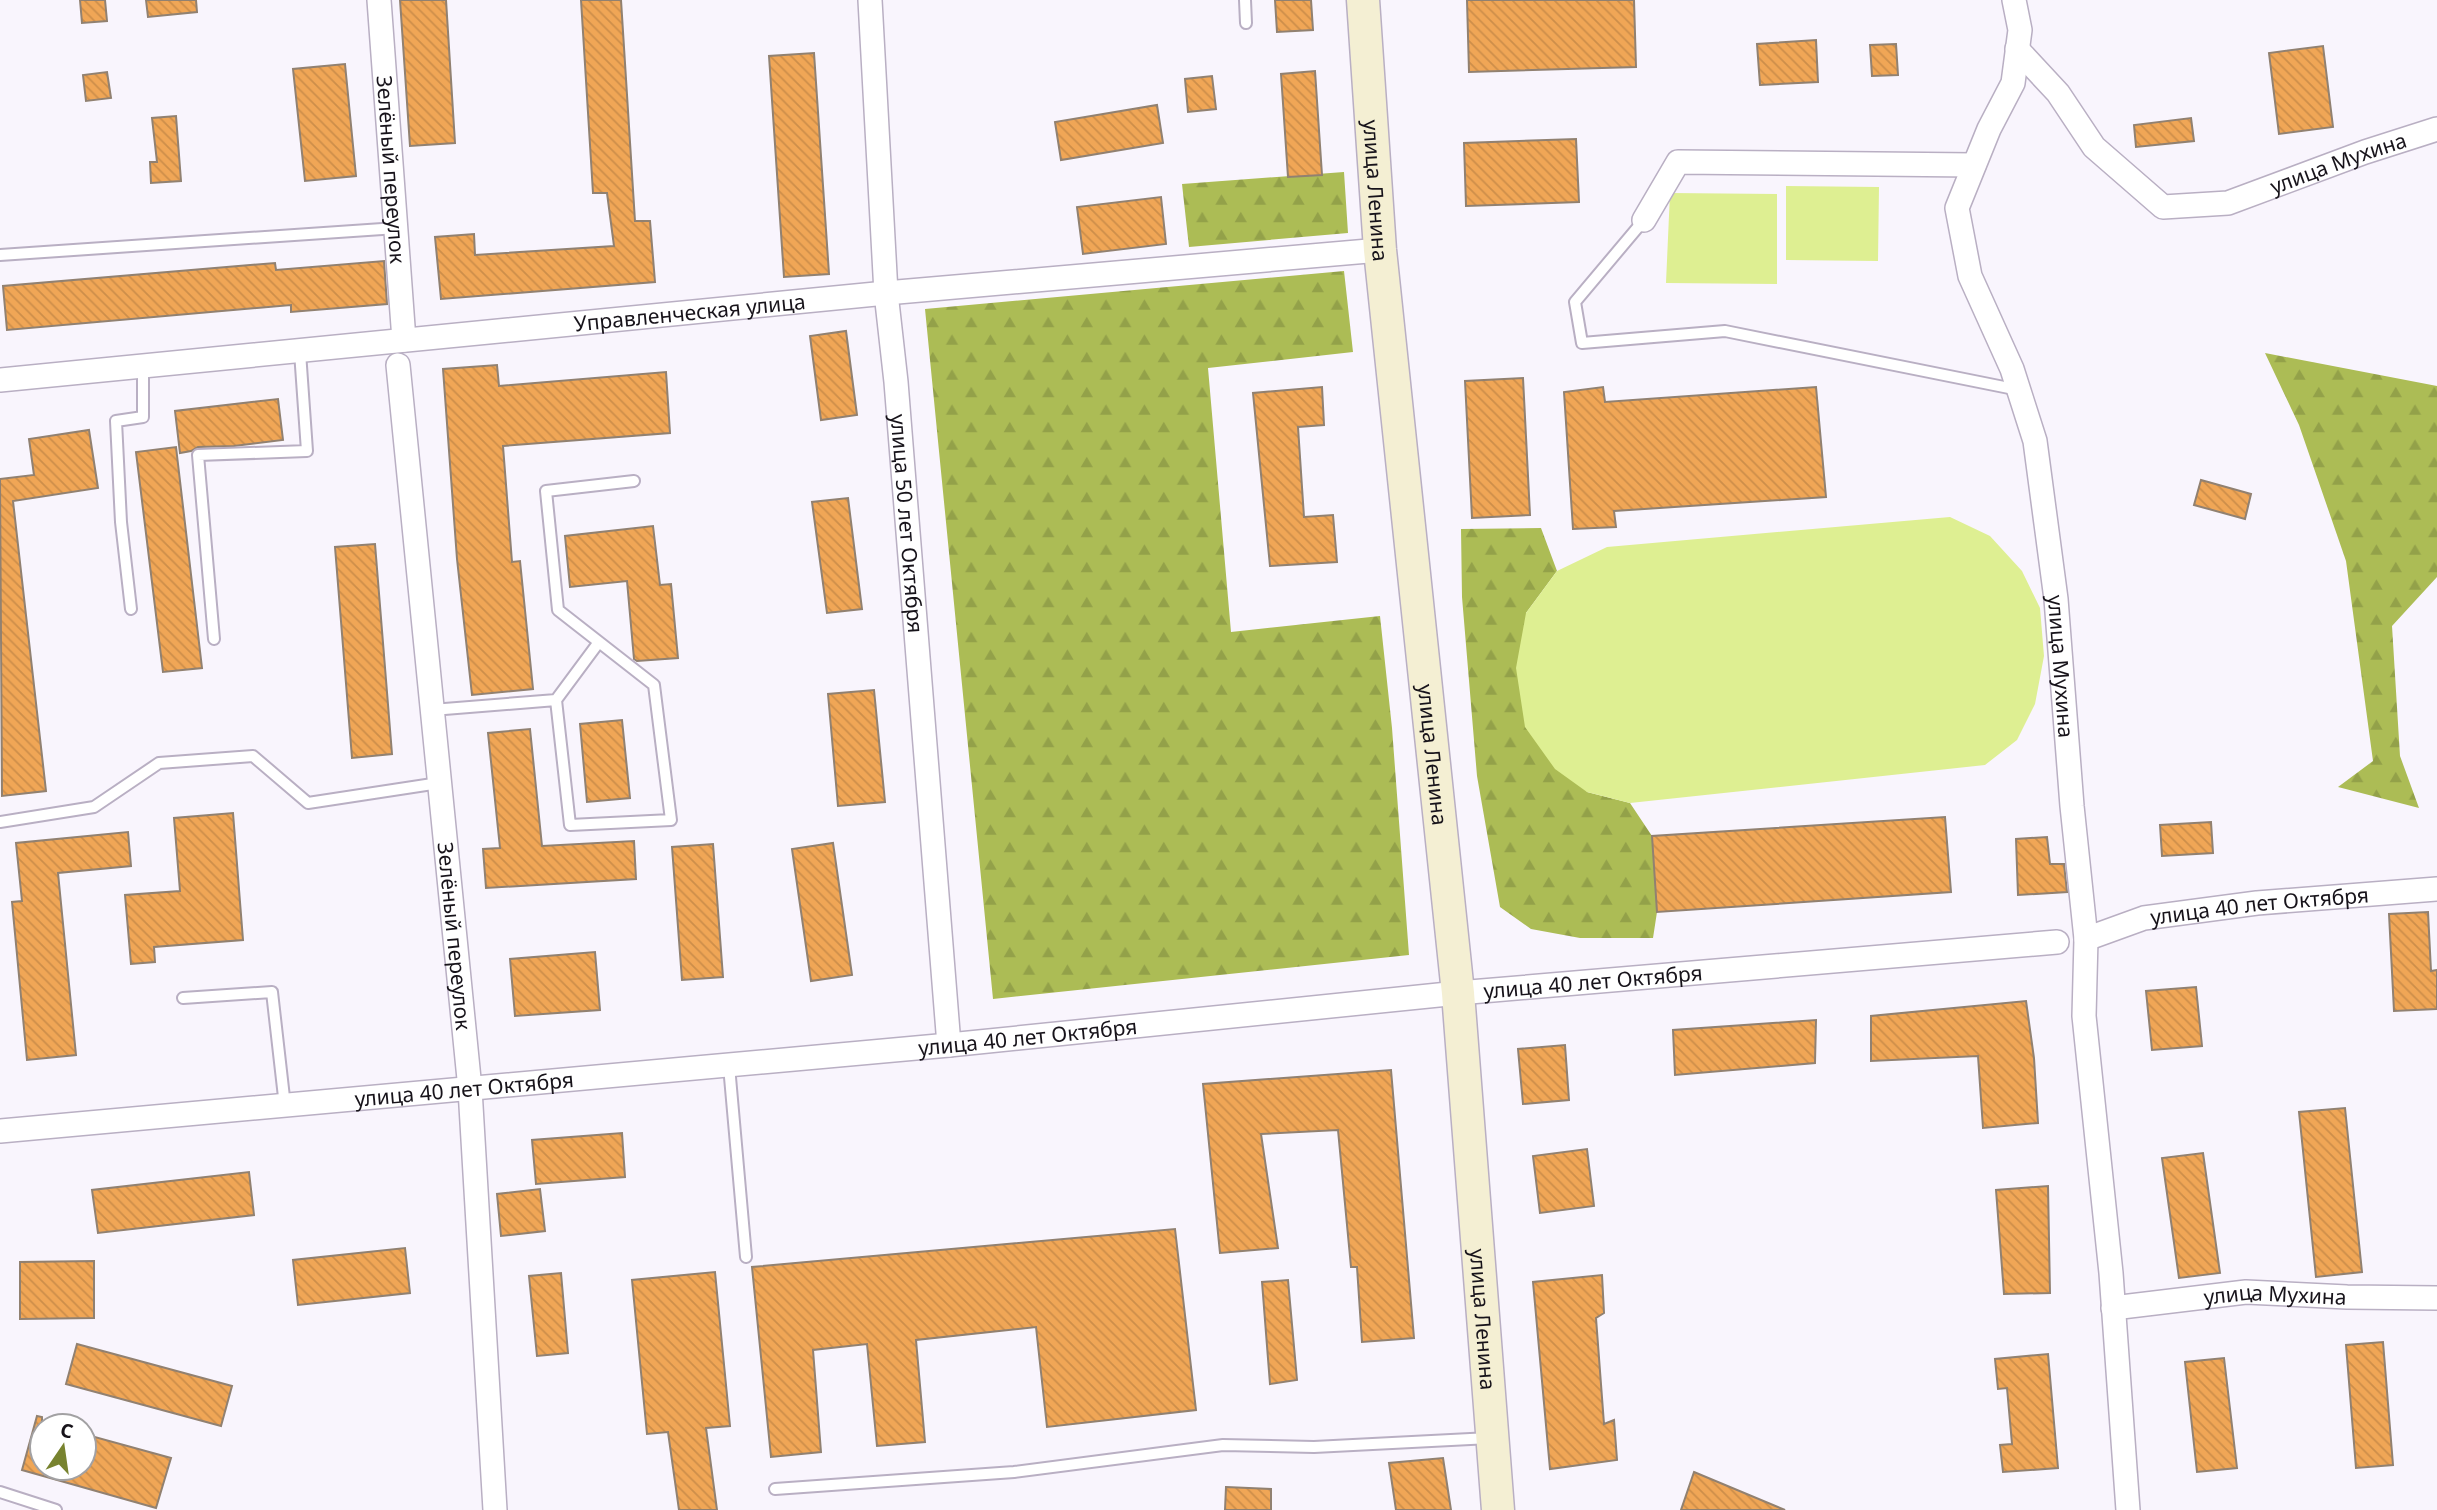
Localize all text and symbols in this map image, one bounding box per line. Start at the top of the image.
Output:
street label: Зелёный переулок [371,74,412,265]
street label: улица Ленина [1357,119,1395,263]
street label: улица Мухина [2266,126,2410,200]
street label: Управленческая улица [573,287,807,338]
street label: улица 50 лет Октября [885,413,930,634]
street label: улица Мухина [2042,594,2081,739]
street label: улица Ленина [1412,683,1454,827]
street label: Зелёный переулок [432,841,478,1031]
street label: улица 40 лет Октября [2149,880,2370,931]
street label: улица 40 лет Октября [1482,958,1704,1005]
street label: улица 40 лет Октября [917,1012,1138,1062]
street label: улица 40 лет Октября [353,1065,575,1113]
street label: улица Ленина [1464,1248,1503,1391]
street label: улица Мухина [2202,1277,2347,1311]
north arrow [28,1412,98,1482]
text: С [58,1416,76,1444]

